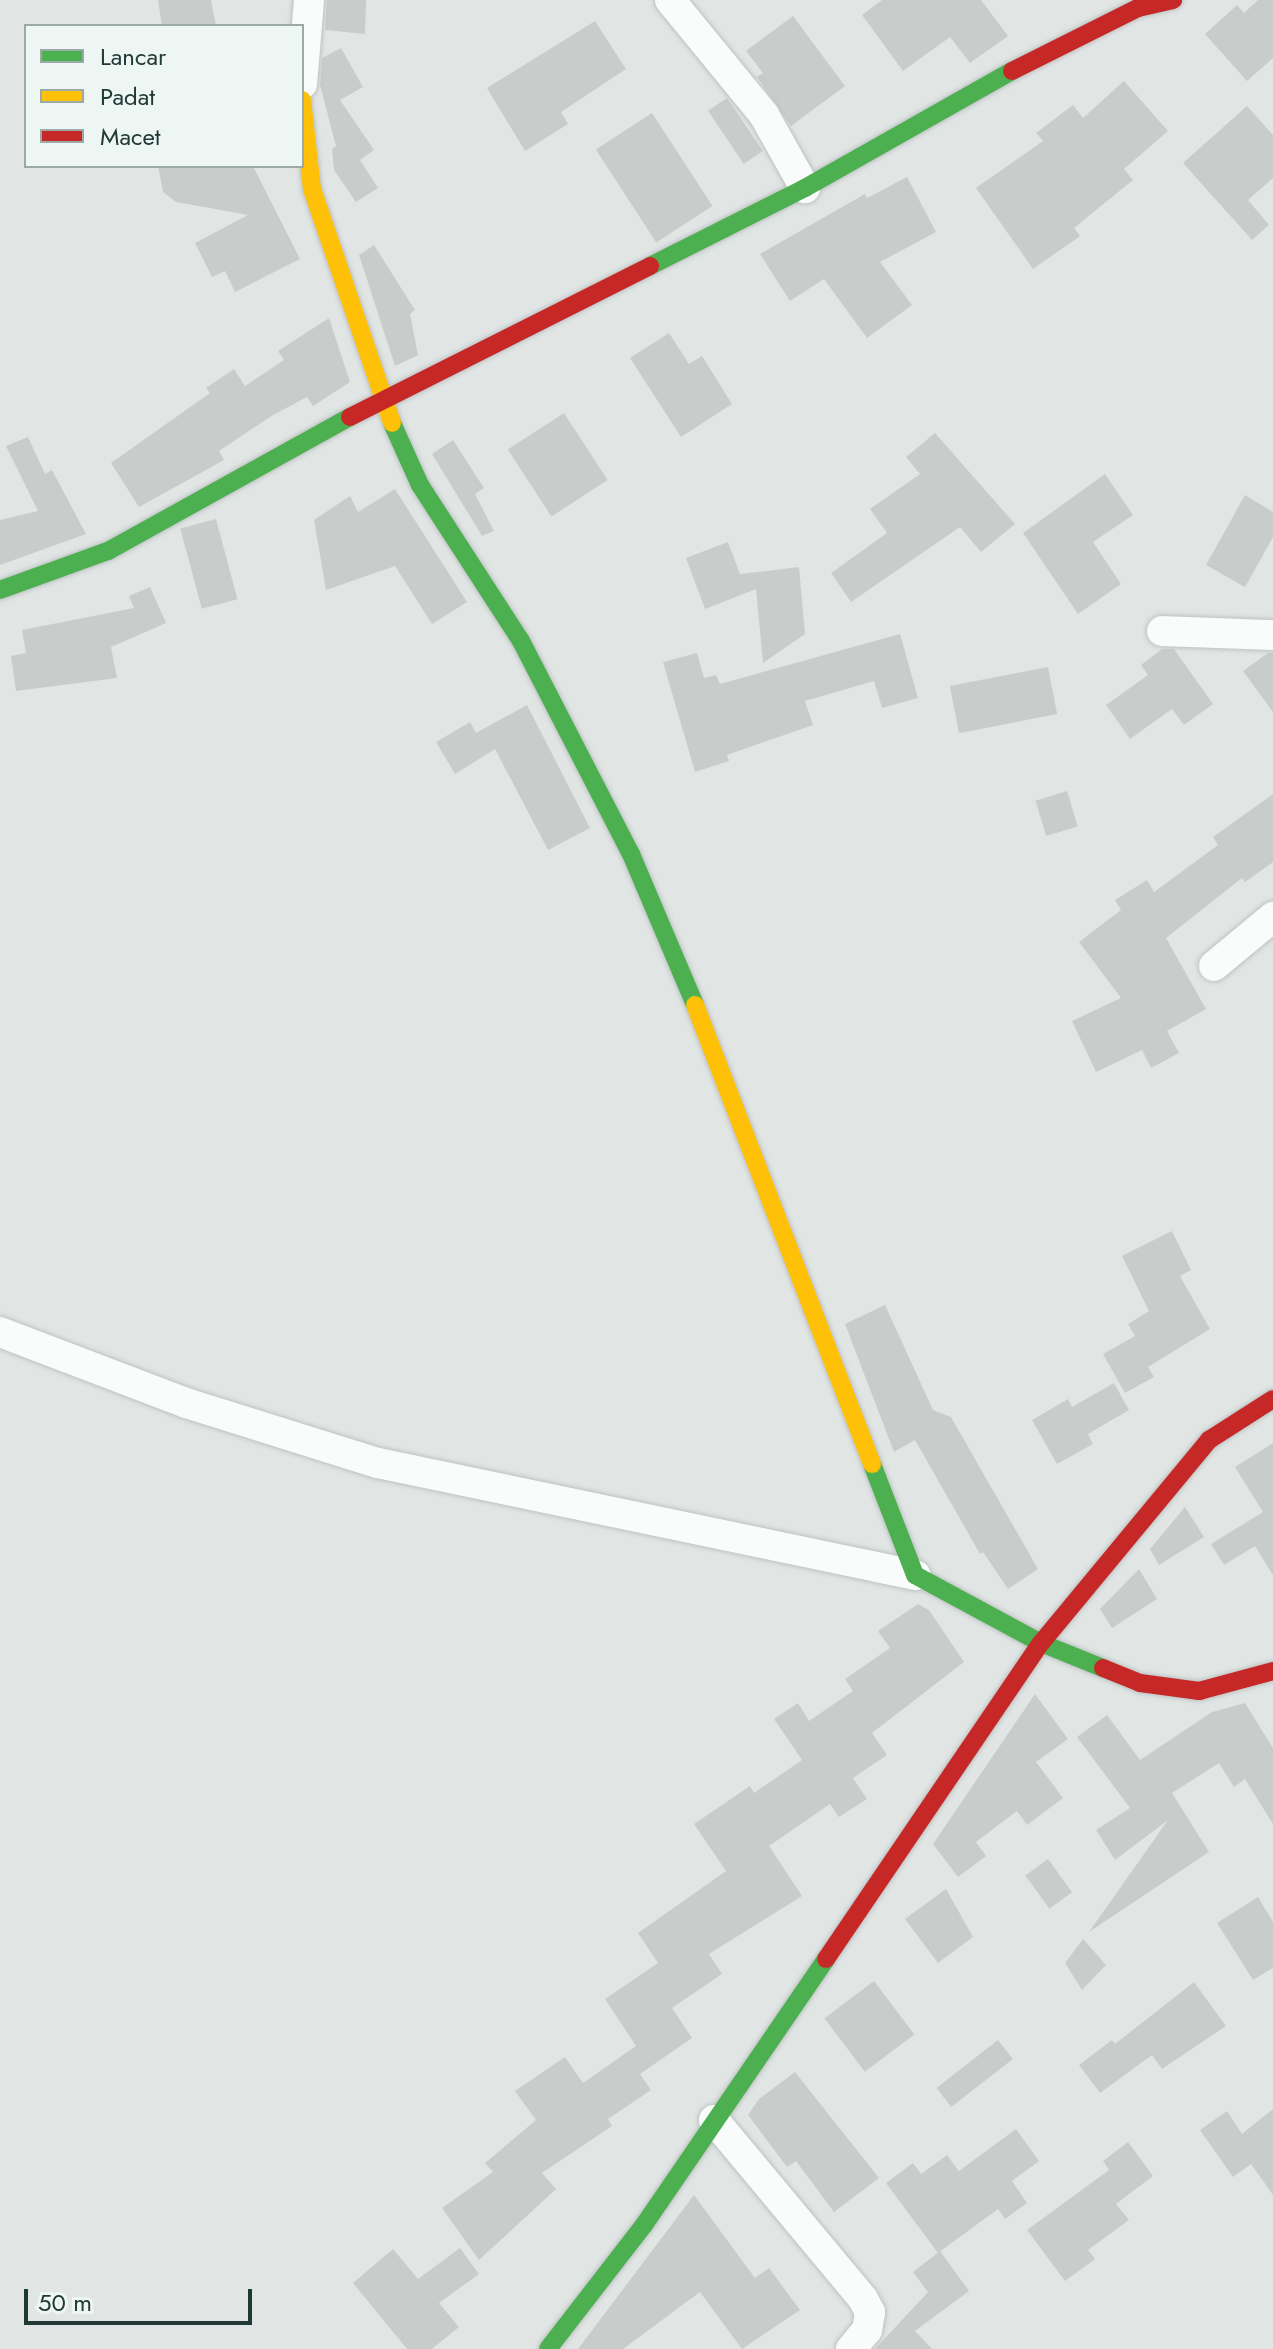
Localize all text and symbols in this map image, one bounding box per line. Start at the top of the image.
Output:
legend [24,24,304,168]
text: Lancar [100,39,166,74]
text: Padat [100,79,155,114]
text: Macet [100,119,161,154]
scale bar [28,2273,256,2323]
text: 50 m [38,2285,92,2320]

